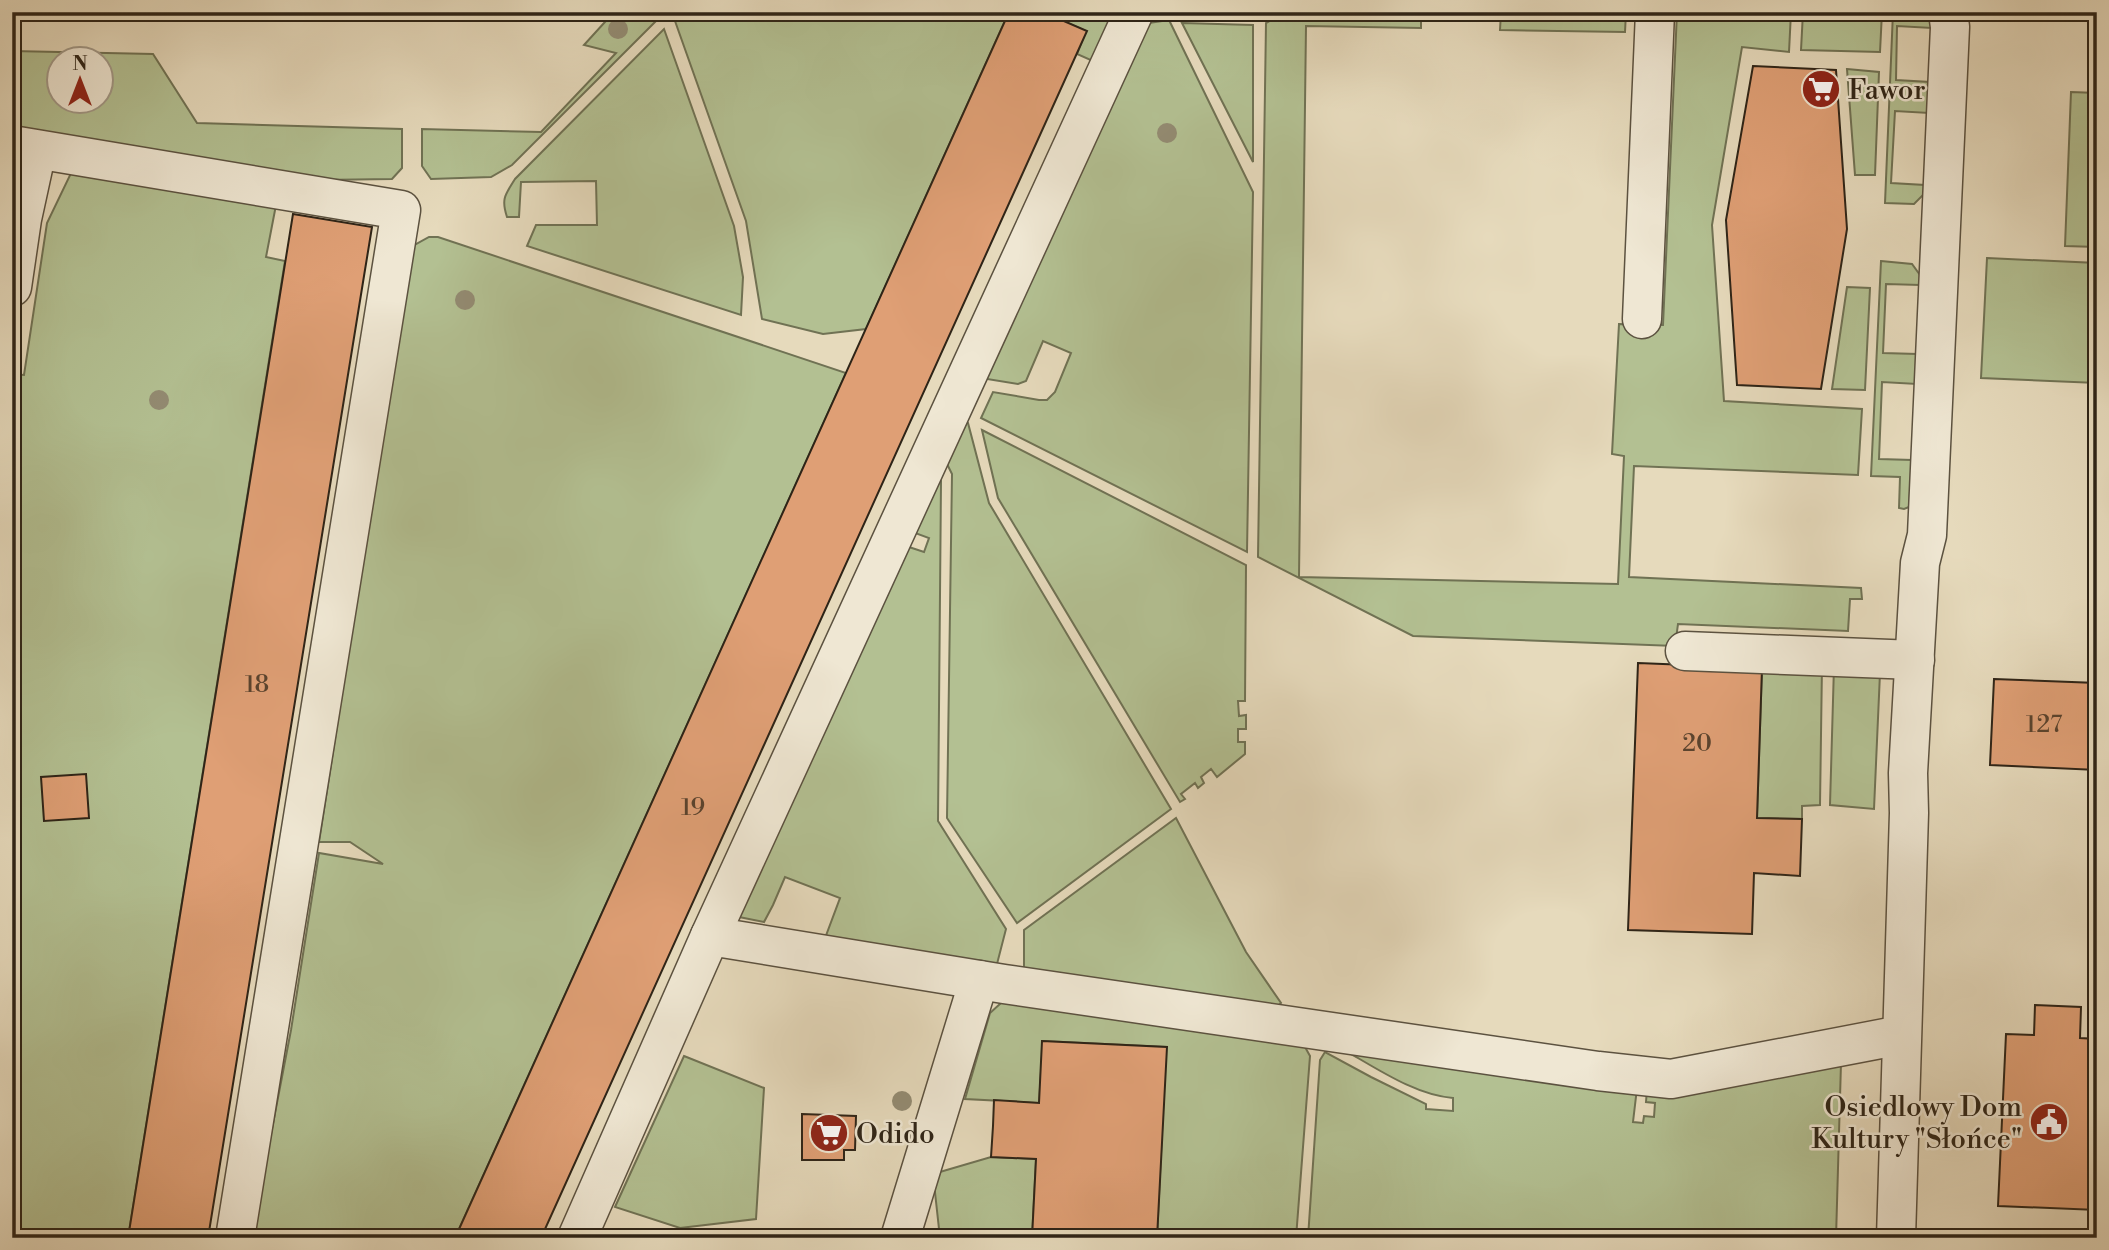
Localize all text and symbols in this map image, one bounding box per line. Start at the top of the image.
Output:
north arrow [46,46,116,116]
text: N [72,52,88,76]
supermarket icon: Fawor [1800,68,1842,110]
place label: Fawor [1848,73,1926,108]
house number: 18 [245,670,269,700]
house number: 127 [2026,710,2062,740]
house number: 20 [1682,729,1712,759]
house number: 19 [681,793,705,823]
place label: Osiedlowy Dom Kultury "Słońce" [1811,1090,2022,1157]
public building icon: Osiedlowy Dom Kultury "Słońce" [2028,1101,2070,1143]
supermarket icon: Odido [808,1112,850,1154]
place label: Odido [856,1117,935,1152]

